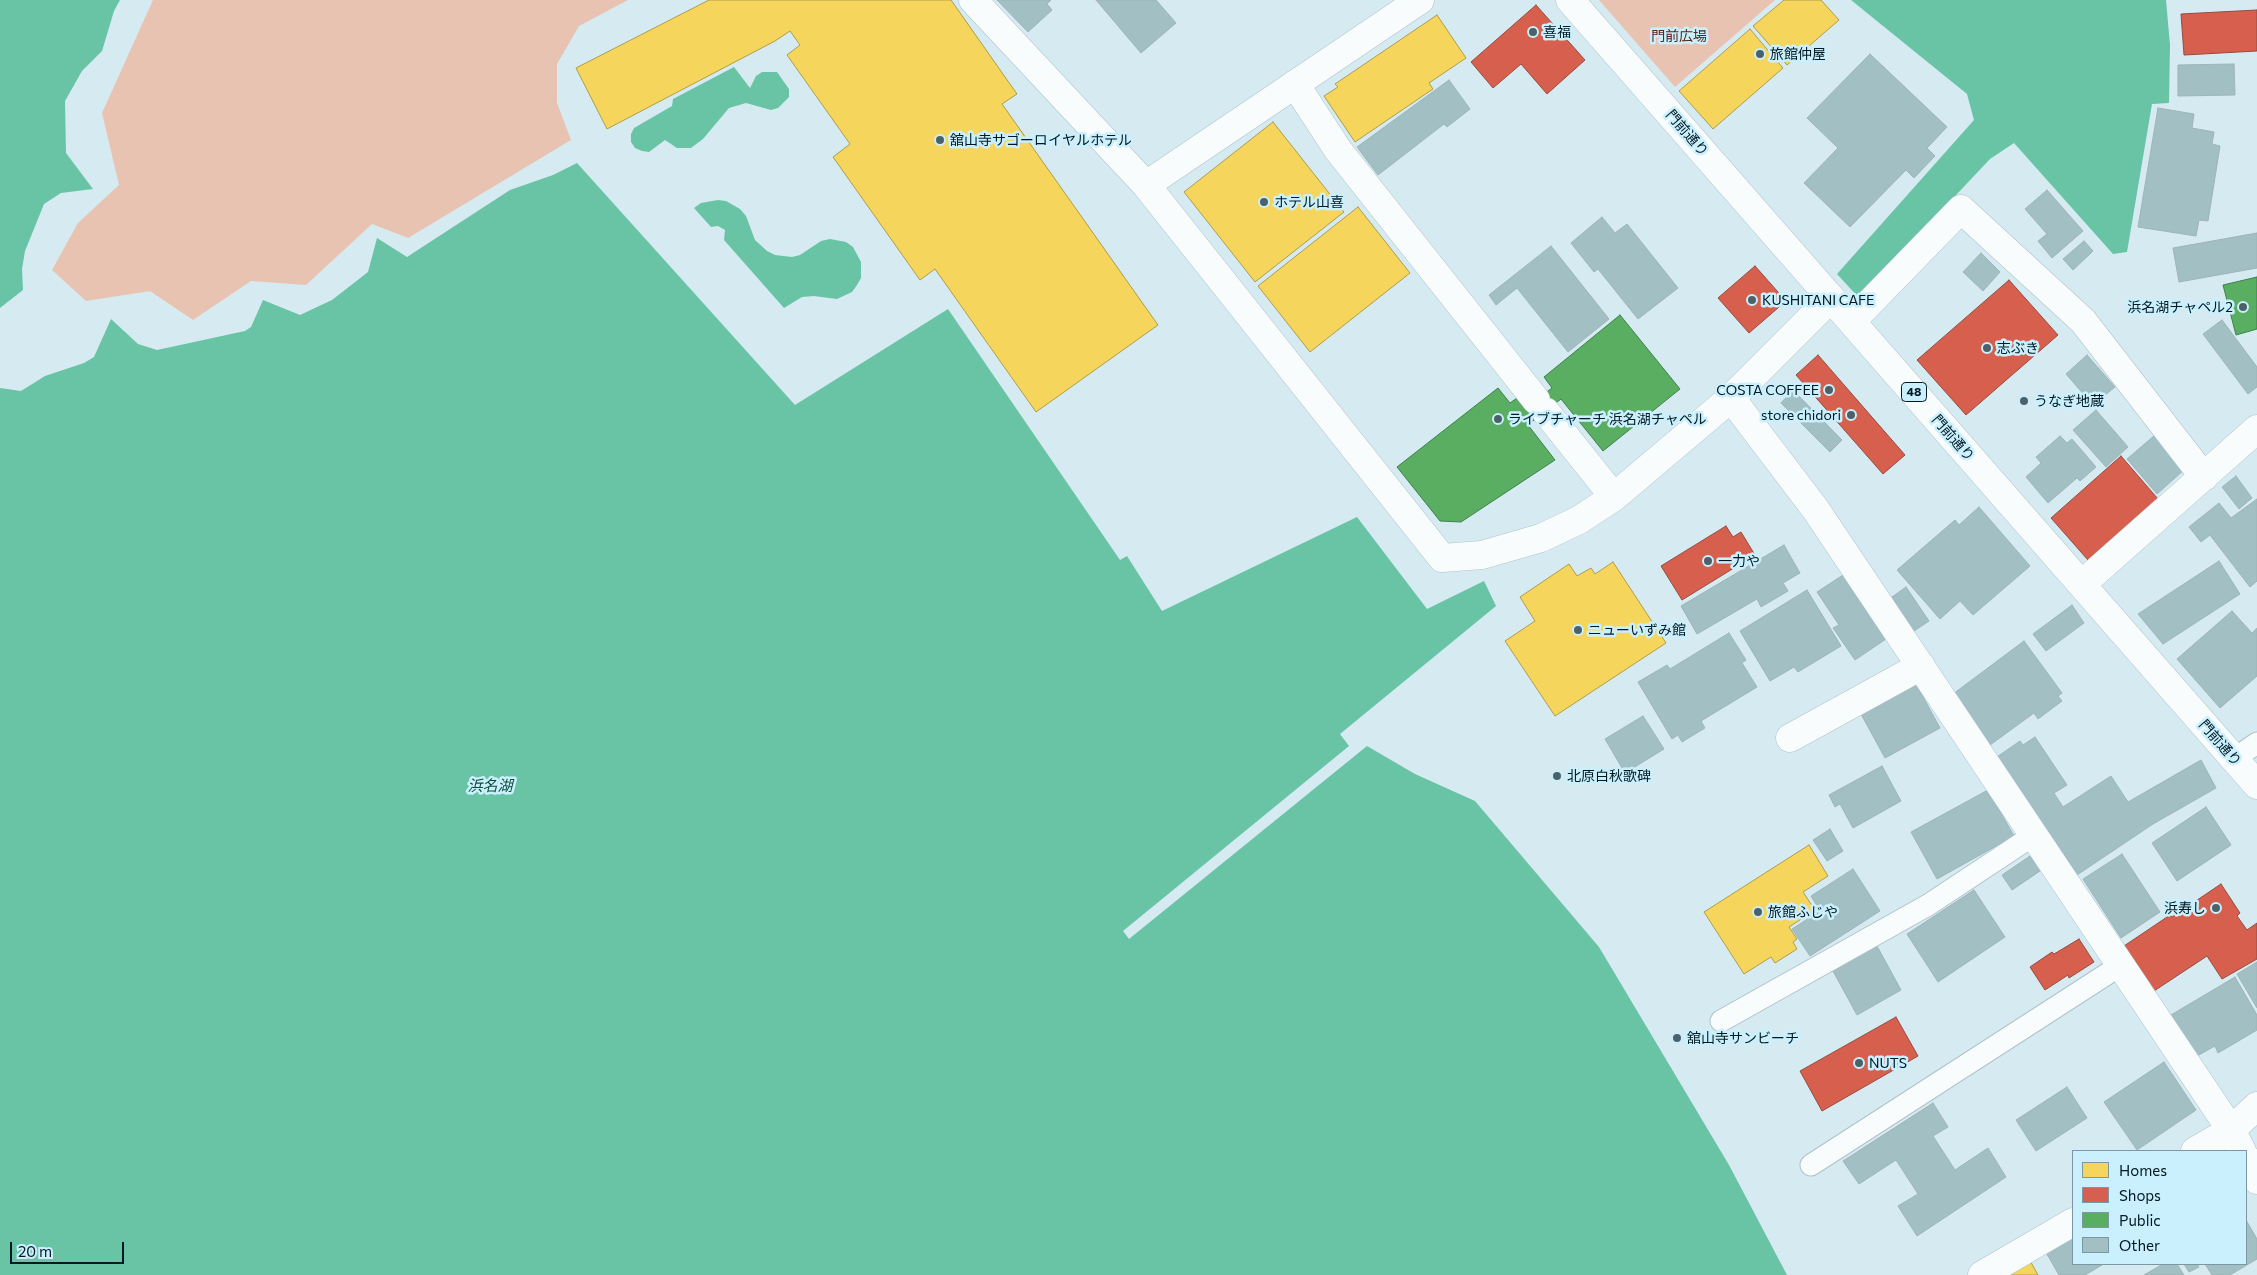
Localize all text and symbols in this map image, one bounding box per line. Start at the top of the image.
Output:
place label: 喜福 [1543,24,1571,40]
marker: 喜福 [1527,26,1539,38]
park label: 門前広場 [1651,28,1707,44]
place label: 旅館仲屋 [1770,46,1826,62]
marker: 旅館仲屋 [1754,48,1766,60]
street label: 門前通り [1662,106,1712,160]
place label: 舘山寺サゴーロイヤルホテル [950,132,1132,148]
marker: 舘山寺サゴーロイヤルホテル [934,134,946,146]
place label: ホテル山喜 [1274,194,1344,210]
marker: ホテル山喜 [1258,196,1270,208]
place label: KUSHITANI CAFE [1762,292,1874,308]
marker: KUSHITANI CAFE [1746,294,1758,306]
place label: 浜名湖チャペル2 [2127,299,2233,315]
marker: 浜名湖チャペル2 [2237,301,2249,313]
place label: 志ぶき [1997,340,2039,356]
marker: 志ぶき [1981,342,1993,354]
place label: COSTA COFFEE [1716,382,1819,398]
road number: 48 [1902,382,1926,402]
marker: COSTA COFFEE [1823,384,1835,396]
place label: うなぎ地蔵 [2034,393,2104,409]
marker: うなぎ地蔵 [2018,395,2030,407]
place label: store chidori [1761,407,1841,423]
marker: store chidori [1845,409,1857,421]
place label: ライブチャーチ 浜名湖チャペル [1508,411,1707,427]
street label: 門前通り [1928,411,1978,465]
marker: ライブチャーチ 浜名湖チャペル [1492,413,1504,425]
place label: 一力や [1718,553,1760,569]
marker: 一力や [1702,555,1714,567]
place label: ニューいずみ館 [1588,622,1686,638]
marker: ニューいずみ館 [1572,624,1584,636]
street label: 門前通り [2195,716,2245,770]
place label: 北原白秋歌碑 [1567,768,1651,784]
marker: 北原白秋歌碑 [1551,770,1563,782]
water label: 浜名湖 [468,777,512,795]
place label: 浜寿し [2164,900,2206,916]
marker: 浜寿し [2210,902,2222,914]
place label: 旅館ふじや [1768,904,1838,920]
marker: 旅館ふじや [1752,906,1764,918]
place label: 舘山寺サンビーチ [1687,1030,1799,1046]
marker: 舘山寺サンビーチ [1671,1032,1683,1044]
place label: NUTS [1869,1055,1907,1071]
marker: NUTS [1853,1057,1865,1069]
legend [2072,1150,2247,1265]
text: Homes [2119,1161,2167,1179]
text: Shops [2119,1186,2161,1204]
text: Public [2119,1211,2161,1229]
scale bar [12,1232,126,1264]
text: Other [2119,1236,2160,1254]
text: 20 m [18,1242,52,1260]

